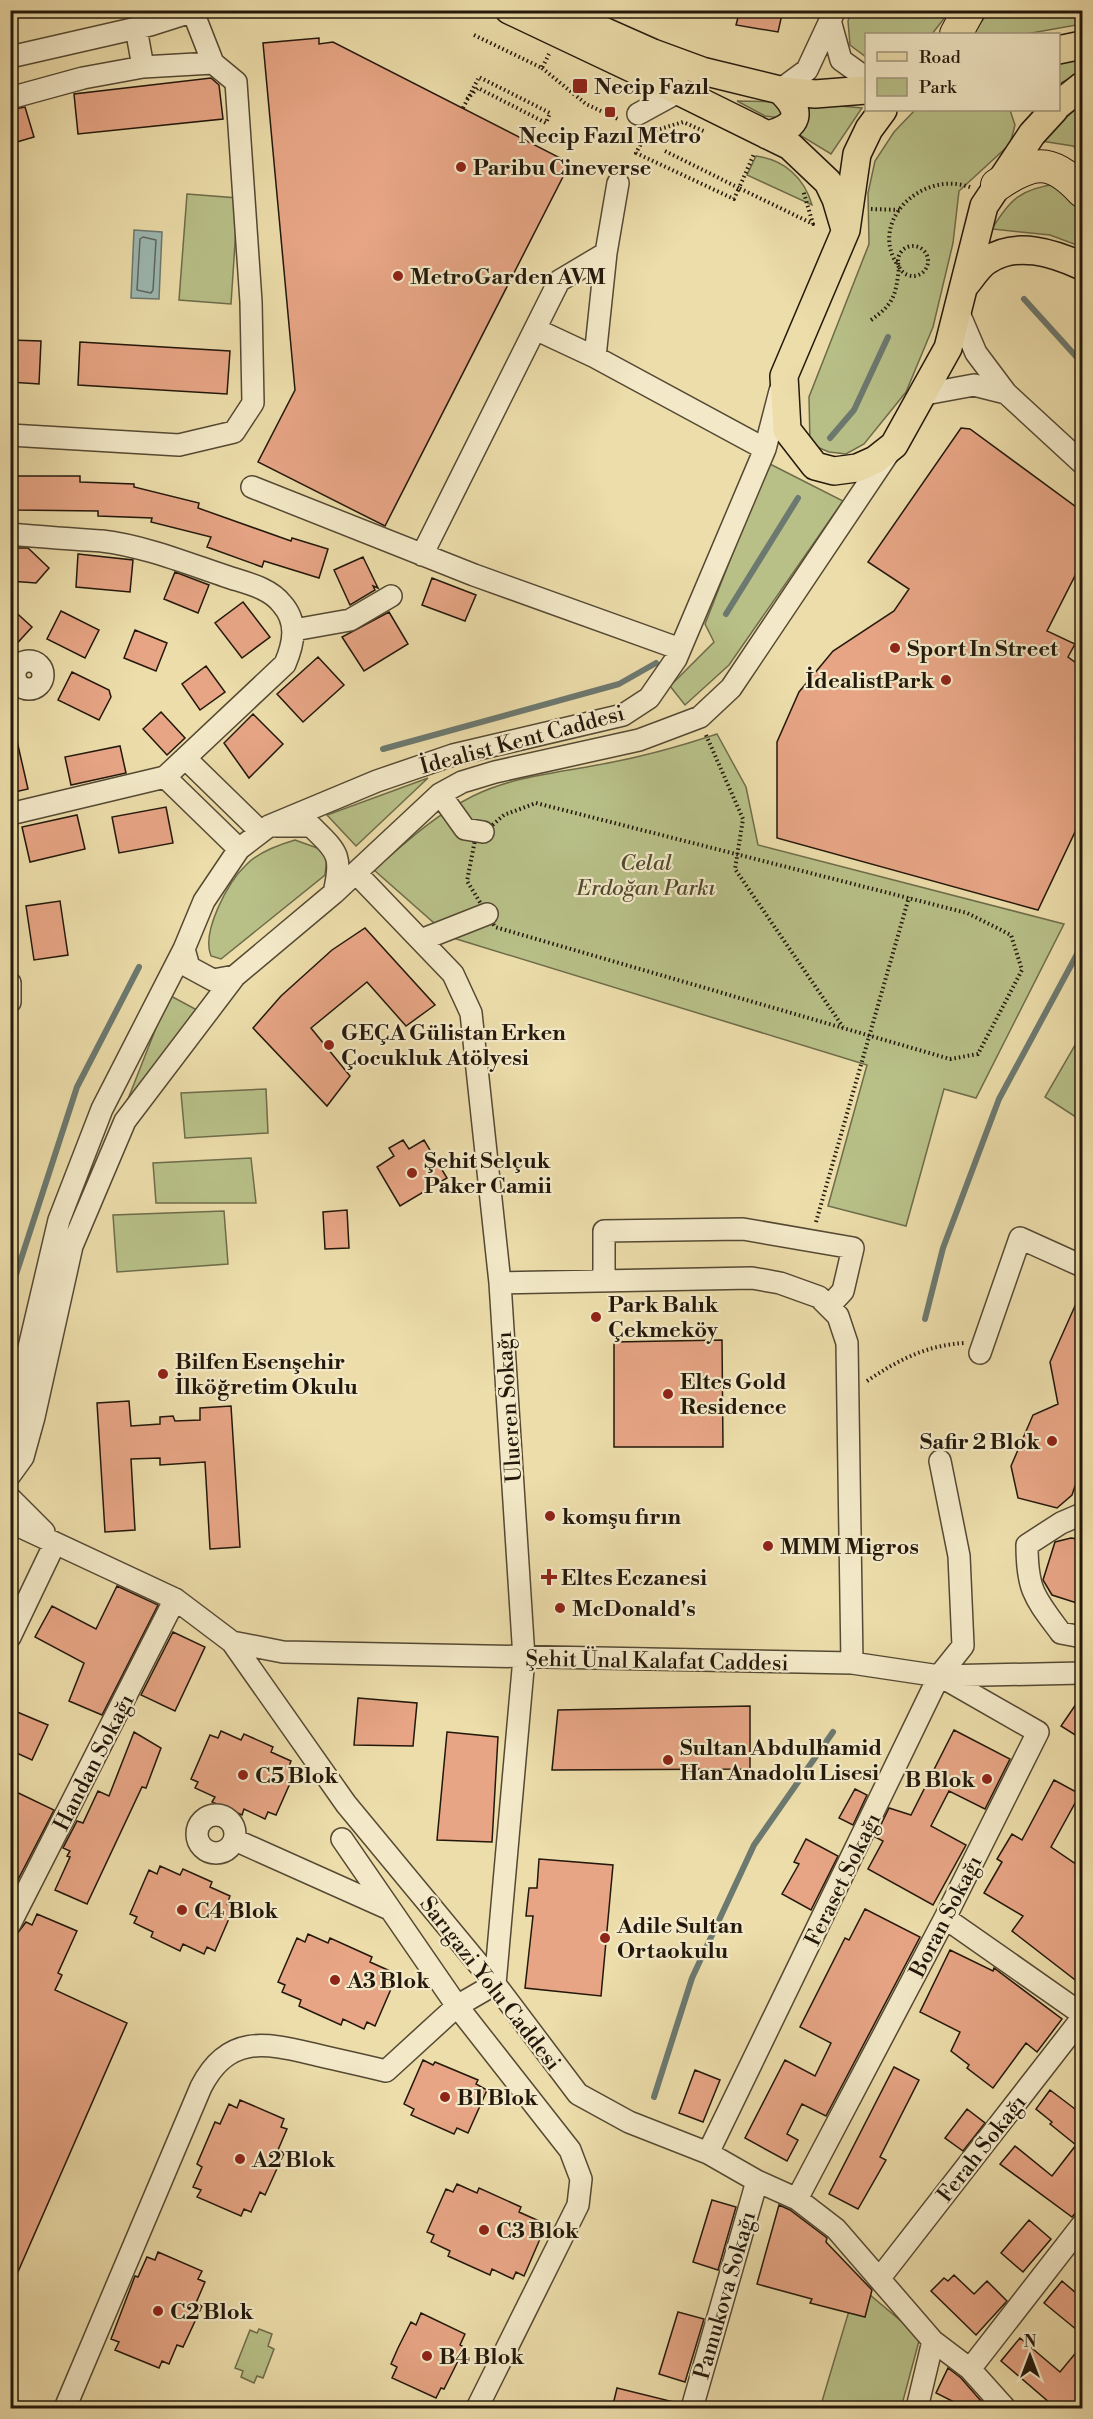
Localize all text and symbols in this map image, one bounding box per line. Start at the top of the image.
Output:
legend [865,33,1060,111]
text: Road [919,46,962,69]
place label: Necip Fazıl [594,74,709,101]
text: Park [919,76,958,99]
marker: Necip Fazıl [571,77,589,95]
marker: Necip Fazıl Metro [603,105,617,119]
place label: Necip Fazıl Metro [519,123,701,150]
place label: Paribu Cineverse [473,155,652,182]
marker: Paribu Cineverse [454,160,468,174]
place label: MetroGarden AVM [410,264,606,291]
marker: MetroGarden AVM [391,269,405,283]
place label: Sport In Street [907,636,1058,663]
marker: Sport In Street [888,641,902,655]
place label: İdealistPark [806,666,934,695]
marker: İdealistPark [939,673,953,687]
street label: İdealist Kent Caddesi [417,699,628,781]
park label: Celal Erdoğan Parkı [576,850,716,902]
place label: GEÇA Gülistan Erken Çocukluk Atölyesi [341,1020,566,1072]
marker: GEÇA Gülistan Erken Çocukluk Atölyesi [322,1038,336,1052]
place label: Şehit Selçuk Paker Camii [424,1148,552,1200]
marker: Şehit Selçuk Paker Camii [405,1166,419,1180]
place label: Park Balık Çekmeköy [608,1292,719,1344]
marker: Park Balık Çekmeköy [589,1310,603,1324]
street label: Ulueren Sokağı [491,1330,528,1483]
place label: Bilfen Esenşehir İlköğretim Okulu [175,1349,358,1401]
marker: Bilfen Esenşehir İlköğretim Okulu [156,1367,170,1381]
place label: Eltes Gold Residence [680,1369,787,1421]
marker: Eltes Gold Residence [661,1387,675,1401]
place label: Safir 2 Blok [920,1429,1040,1456]
marker: Safir 2 Blok [1045,1434,1059,1448]
place label: komşu fırın [562,1504,682,1531]
marker: komşu fırın [543,1509,557,1523]
place label: MMM Migros [780,1534,919,1561]
marker: MMM Migros [761,1539,775,1553]
place label: Eltes Eczanesi [561,1565,707,1592]
marker: Eltes Eczanesi [542,1570,556,1584]
place label: McDonald's [572,1596,696,1623]
marker: McDonald's [553,1601,567,1615]
street label: Şehit Ünal Kalafat Caddesi [525,1645,789,1677]
street label: Handan Sokağı [48,1690,140,1836]
place label: Sultan Abdulhamid Han Anadolu Lisesi [680,1735,882,1787]
marker: Sultan Abdulhamid Han Anadolu Lisesi [661,1753,675,1767]
place label: C5 Blok [255,1763,339,1790]
place label: B Blok [905,1767,975,1794]
marker: C5 Blok [236,1768,250,1782]
marker: B Blok [980,1772,994,1786]
street label: Feraset Sokağı [800,1809,887,1951]
street label: Boran Sokağı [904,1851,989,1983]
street label: Sarıgazi Yolu Caddesi [413,1892,566,2076]
place label: C4 Blok [194,1898,279,1925]
marker: C4 Blok [175,1903,189,1917]
place label: Adile Sultan Ortaokulu [616,1913,743,1965]
marker: Adile Sultan Ortaokulu [598,1931,612,1945]
place label: A3 Blok [346,1968,430,1995]
marker: A3 Blok [328,1973,342,1987]
place label: B1 Blok [457,2085,538,2112]
marker: B1 Blok [438,2090,452,2104]
street label: Ferah Sokağı [932,2090,1033,2208]
place label: A2 Blok [251,2147,336,2174]
marker: A2 Blok [233,2152,247,2166]
street label: Pamukova Sokağı [689,2208,762,2383]
place label: C3 Blok [496,2218,579,2245]
marker: C3 Blok [477,2223,491,2237]
place label: C2 Blok [170,2299,254,2326]
marker: C2 Blok [151,2304,165,2318]
north arrow [1000,2326,1060,2386]
text: N [1024,2332,1037,2352]
place label: B4 Blok [439,2344,525,2371]
marker: B4 Blok [420,2349,434,2363]

